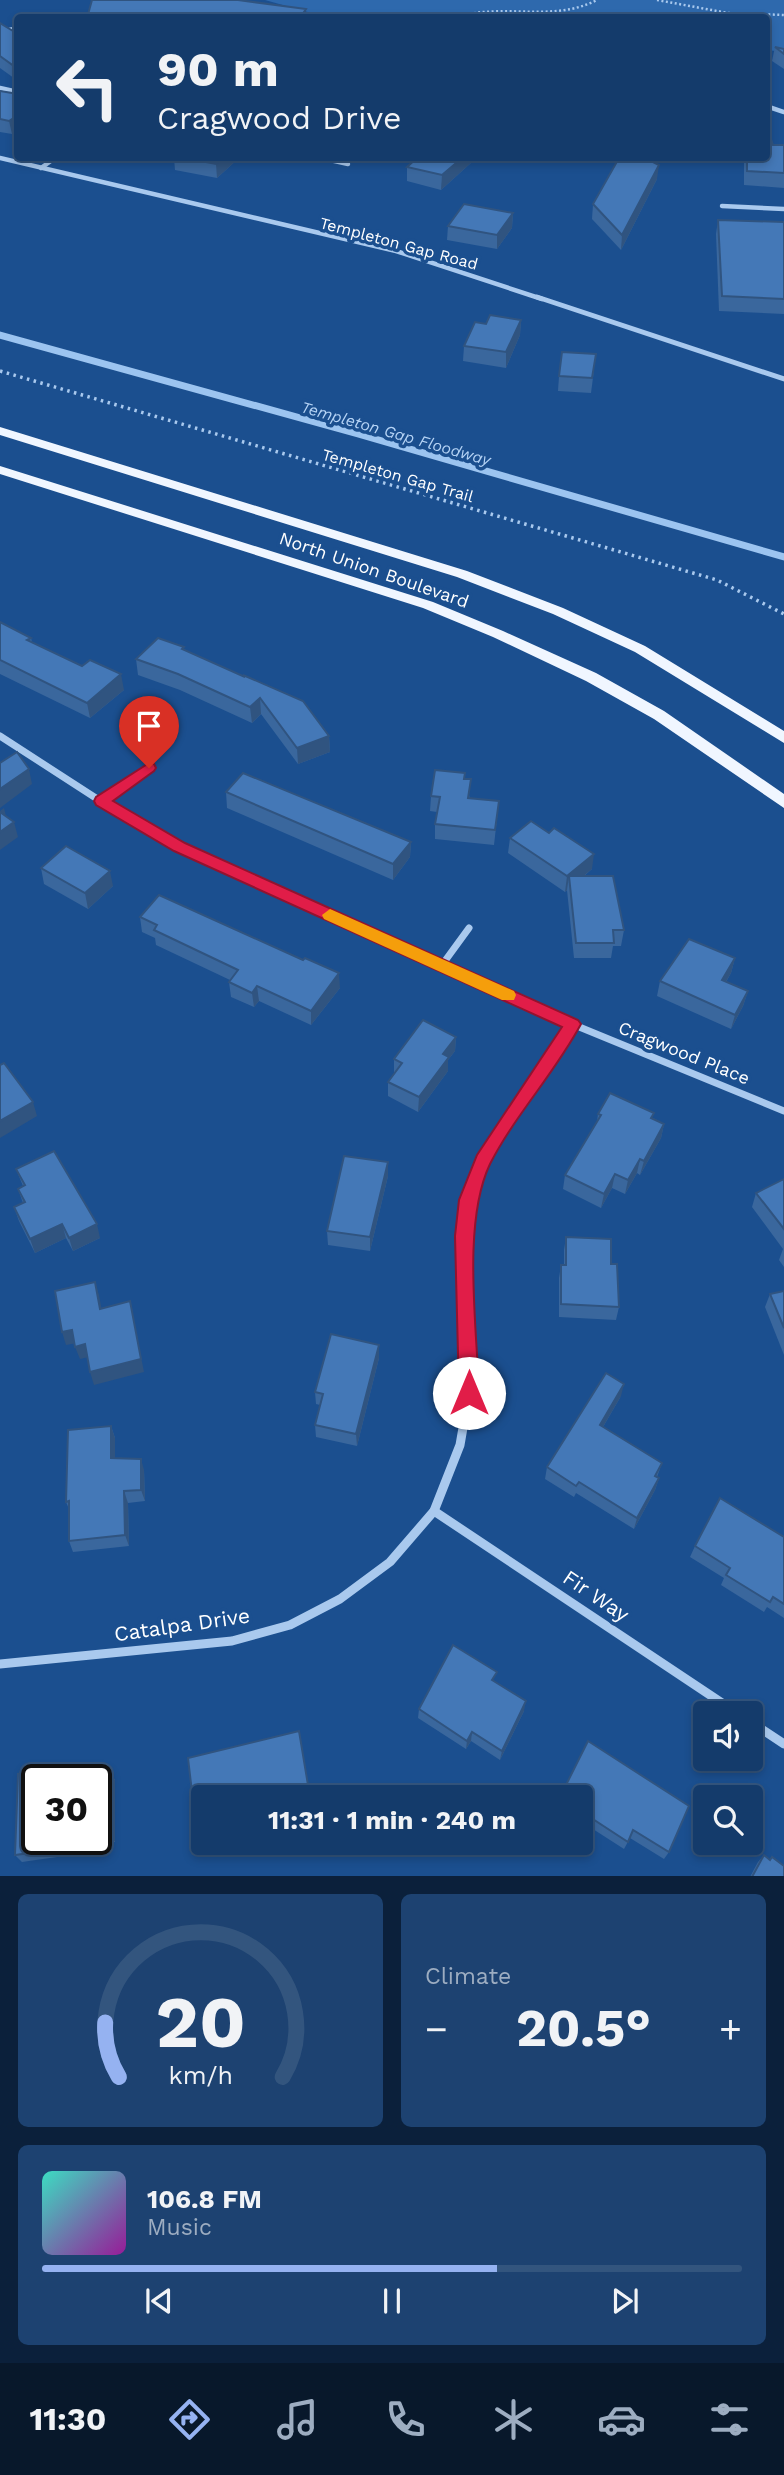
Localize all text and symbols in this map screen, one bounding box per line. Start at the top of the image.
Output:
text: 90 m [157,40,279,98]
icon: left [42,42,133,133]
text: Cragwood Drive [157,99,402,137]
street label: Templeton Gap Road [318,213,480,274]
water label: Templeton Gap Floodway [299,397,494,470]
street label: Templeton Gap Trail [320,445,476,506]
street label: North Union Boulevard [277,527,472,612]
pin [119,696,179,768]
icon: arrive [130,707,168,745]
street label: Cragwood Place [615,1017,753,1088]
position arrow [432,1356,506,1430]
street label: Fir Way [558,1564,634,1627]
street label: Catalpa Drive [112,1603,251,1646]
map controls [693,1701,763,1855]
button: sound [693,1701,763,1771]
speed limit sign: 30 [21,1764,112,1855]
button: search [693,1785,763,1855]
text: 11:31 · 1 min · 240 m [268,1805,516,1835]
text: Climate [425,1963,511,1990]
text: 20 [155,1979,246,2065]
text: 20.5° [516,1998,651,2059]
text: − [425,2007,448,2051]
text: + [719,2007,742,2051]
text: km/h [168,2060,233,2089]
text: 106.8 FM [147,2184,262,2214]
text: Music [147,2214,212,2241]
icon: previous [140,2282,178,2320]
icon: pause [373,2282,411,2320]
icon: next [606,2282,644,2320]
icon: directions [165,2395,214,2444]
icon: music [273,2395,322,2444]
icon: phone [381,2395,430,2444]
icon: climate [489,2395,538,2444]
icon: car [597,2395,646,2444]
icon: filters [705,2395,754,2444]
text: 11:30 [30,2400,106,2438]

